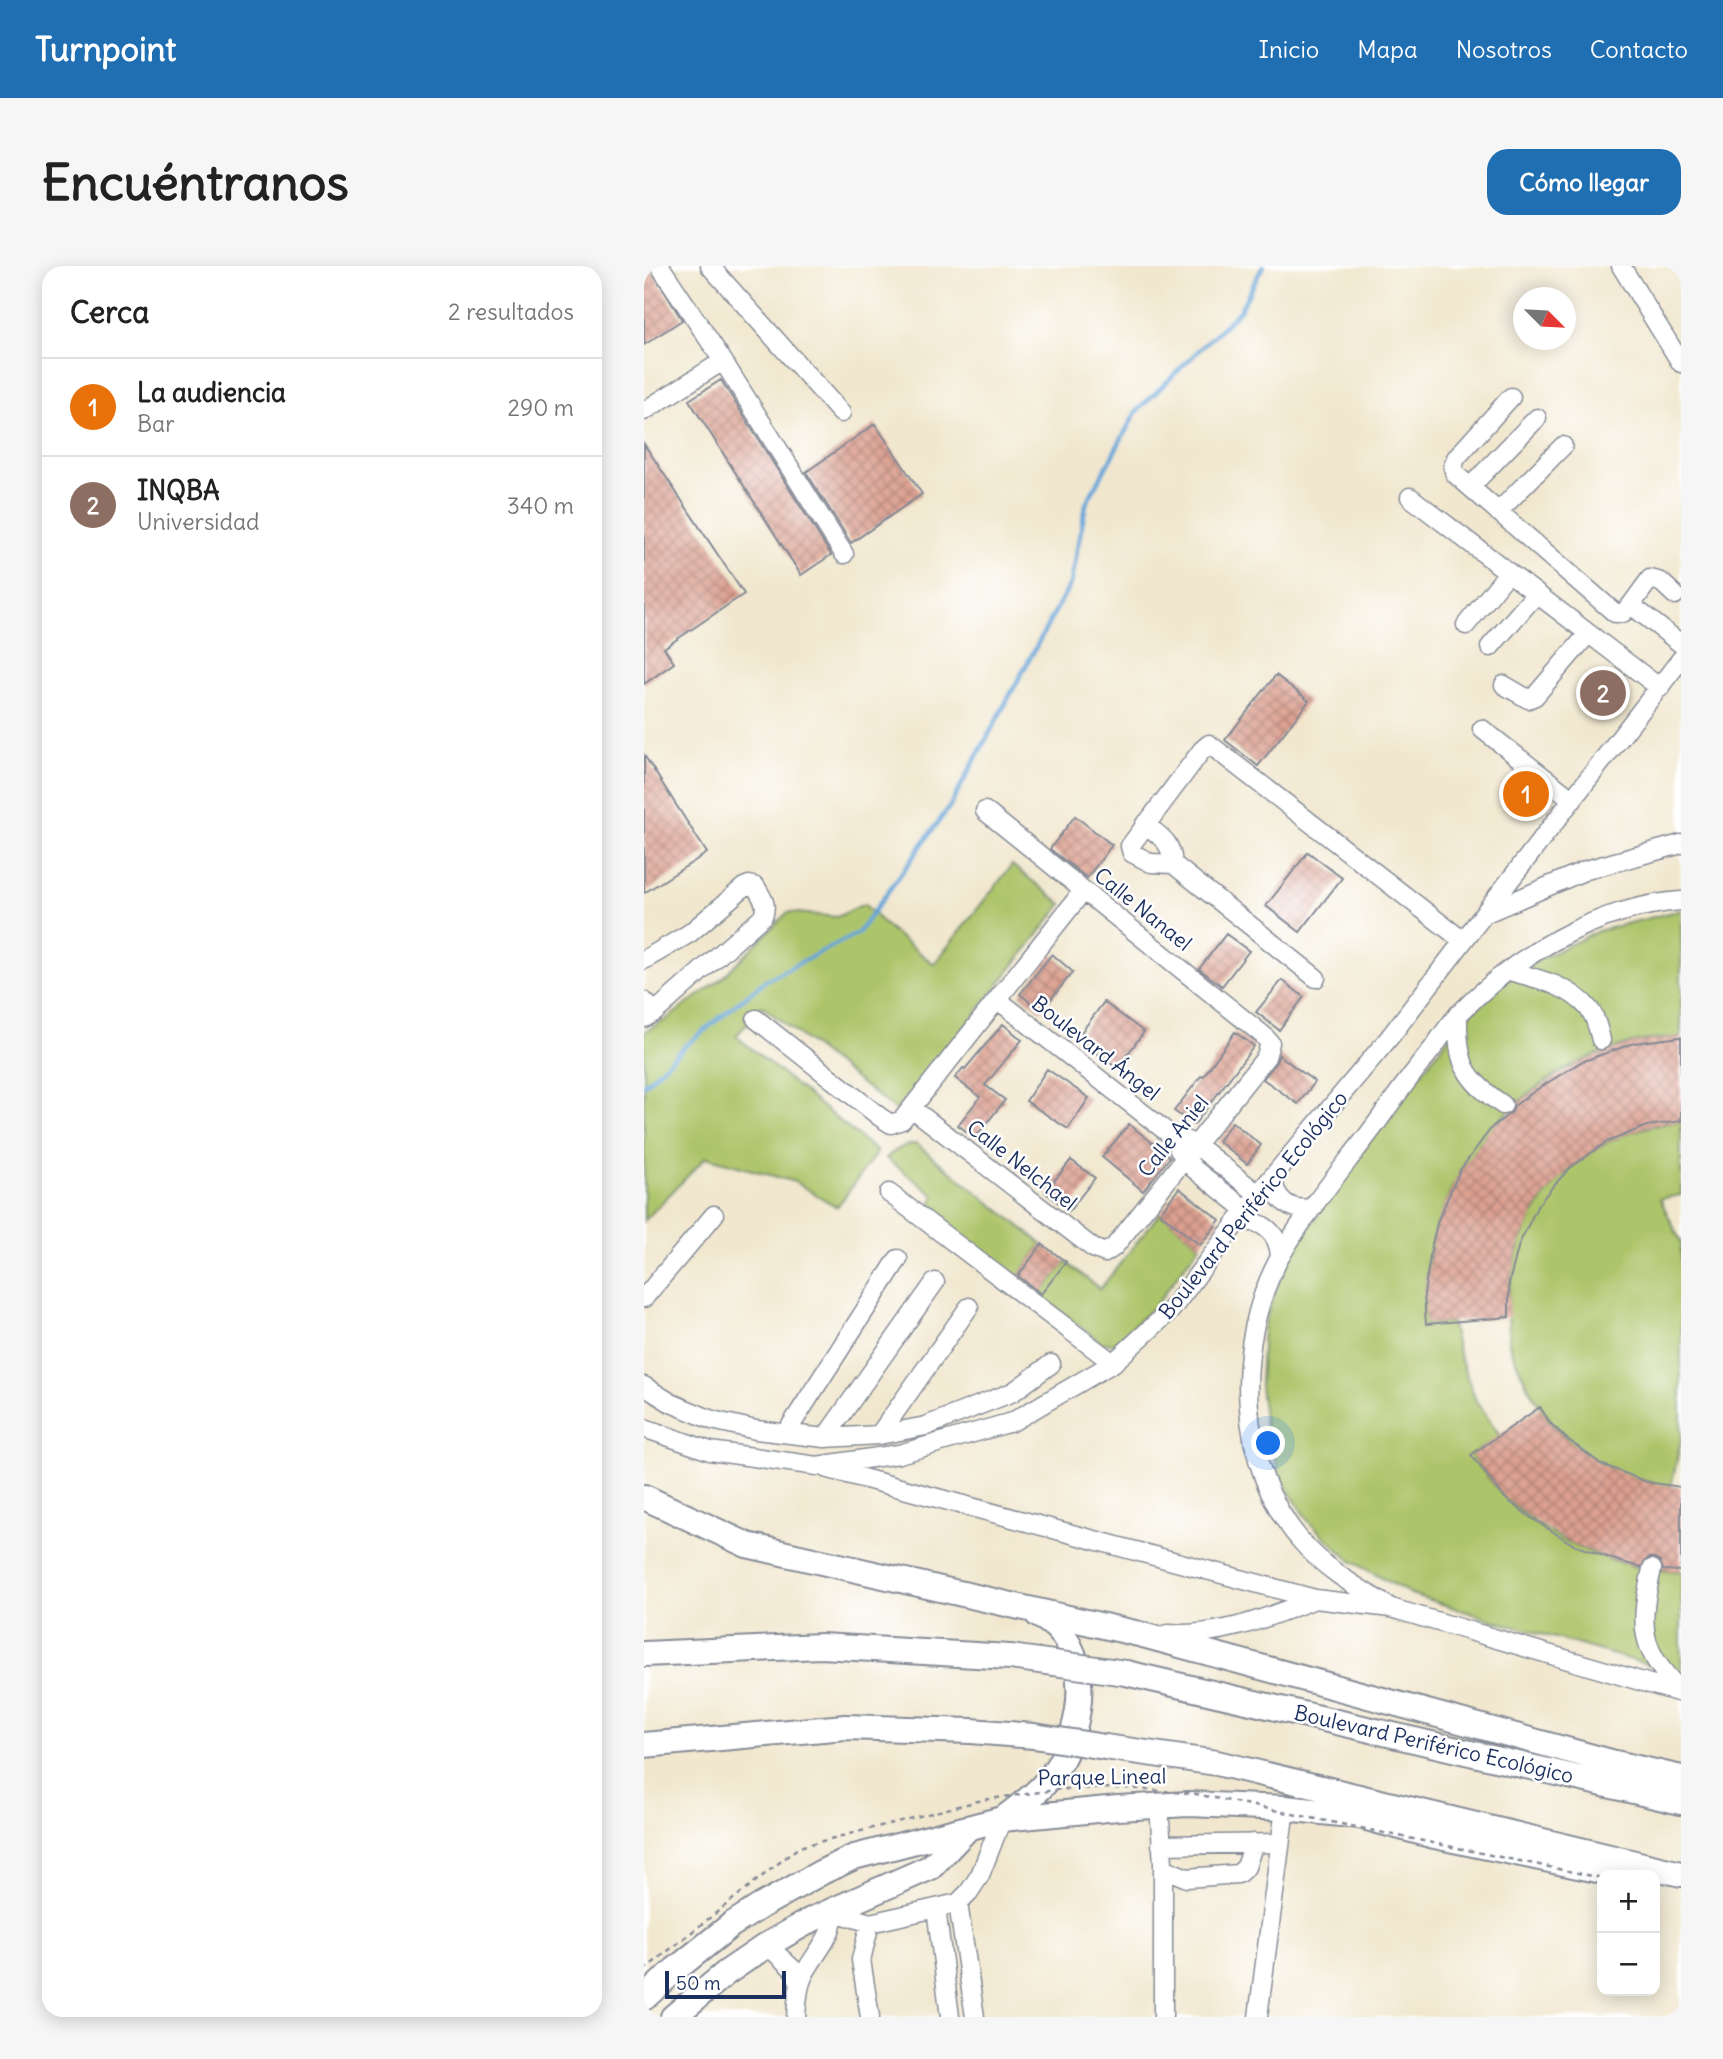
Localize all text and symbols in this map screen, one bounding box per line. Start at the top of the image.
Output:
text: Turnpoint [35,28,176,70]
text: Inicio [1259,34,1319,64]
text: Mapa [1357,34,1418,64]
text: Nosotros [1456,34,1552,64]
text: Contacto [1590,34,1688,64]
button: Cómo llegar [1487,149,1681,215]
text: Encuéntranos [42,152,349,213]
north arrow [1513,287,1576,350]
text: Cerca [70,293,149,331]
text: 2 resultados [448,297,574,326]
text: La audiencia [137,376,286,409]
text: 1 [88,393,98,422]
text: 290 m [507,393,574,422]
text: Bar [137,409,175,438]
text: INQBA [137,474,220,507]
text: 2 [87,491,99,520]
text: 340 m [507,491,574,520]
text: Universidad [137,507,260,536]
pin: 2 [1580,667,1626,719]
pin: 1 [1503,768,1549,820]
street label: Calle Nanael [1089,861,1197,957]
street label: Boulevard Ángel [1027,990,1165,1106]
street label: Boulevard Periférico Ecológico [1153,1085,1353,1325]
street label: Calle Aniel [1132,1090,1214,1182]
street label: Calle Nelchael [962,1114,1082,1216]
your location [1251,1426,1285,1460]
street label: Boulevard Periférico Ecológico [1292,1699,1576,1789]
street label: Parque Lineal [1037,1762,1167,1792]
map controls [1597,1870,1660,1996]
button: + [1597,1870,1660,1933]
button: − [1597,1933,1660,1996]
scale bar [665,1968,786,2000]
text: 50 m [676,1971,721,1995]

